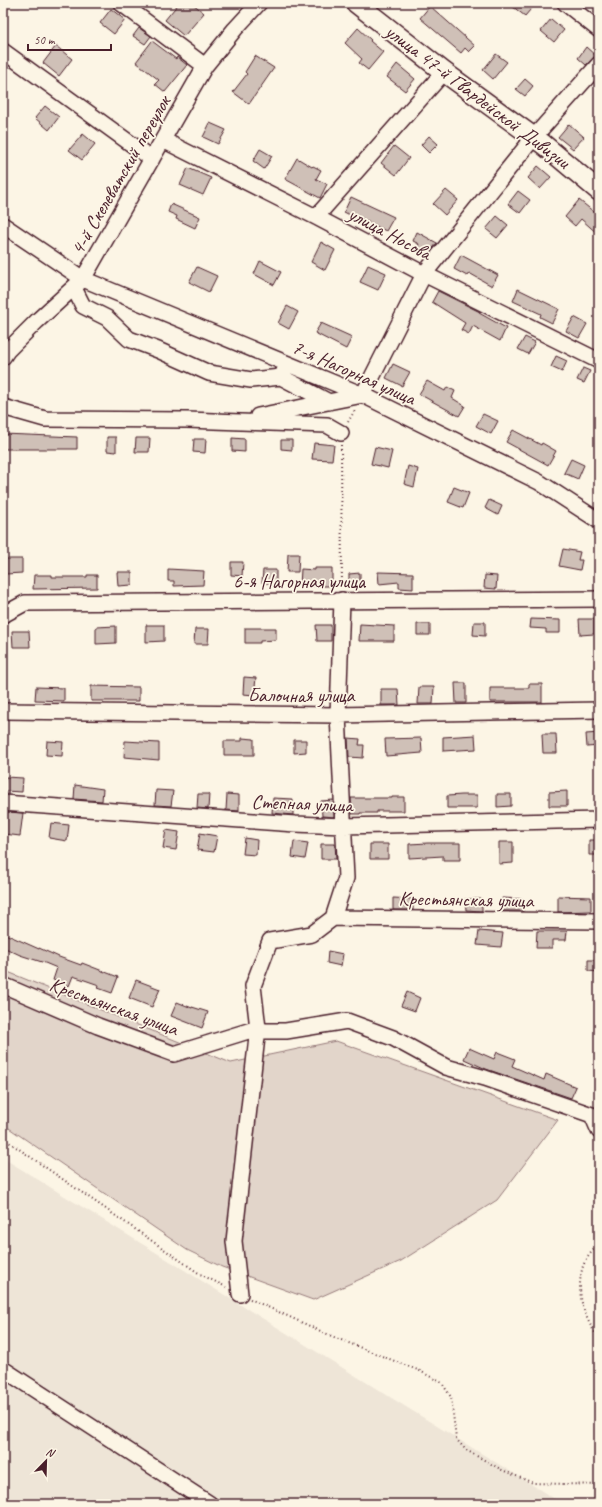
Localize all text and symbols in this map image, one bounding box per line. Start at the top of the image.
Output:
street label: улица 47-й Гвардейской Дивизии [380,18,576,175]
scale bar [28,26,111,52]
text: 50 m [34,32,56,48]
street label: 4-й Скелеватский переулок [65,90,177,259]
street label: улица Носова [343,201,437,267]
street label: 7-я Нагорная улица [288,334,421,412]
street label: 6-я Нагорная улица [233,569,367,594]
street label: Балочная улица [248,683,356,708]
street label: Степная улица [251,789,355,818]
street label: Крестьянская улица [398,886,535,913]
street label: Крестьянская улица [46,972,183,1042]
north arrow [26,1441,66,1481]
text: N [44,1444,58,1460]

